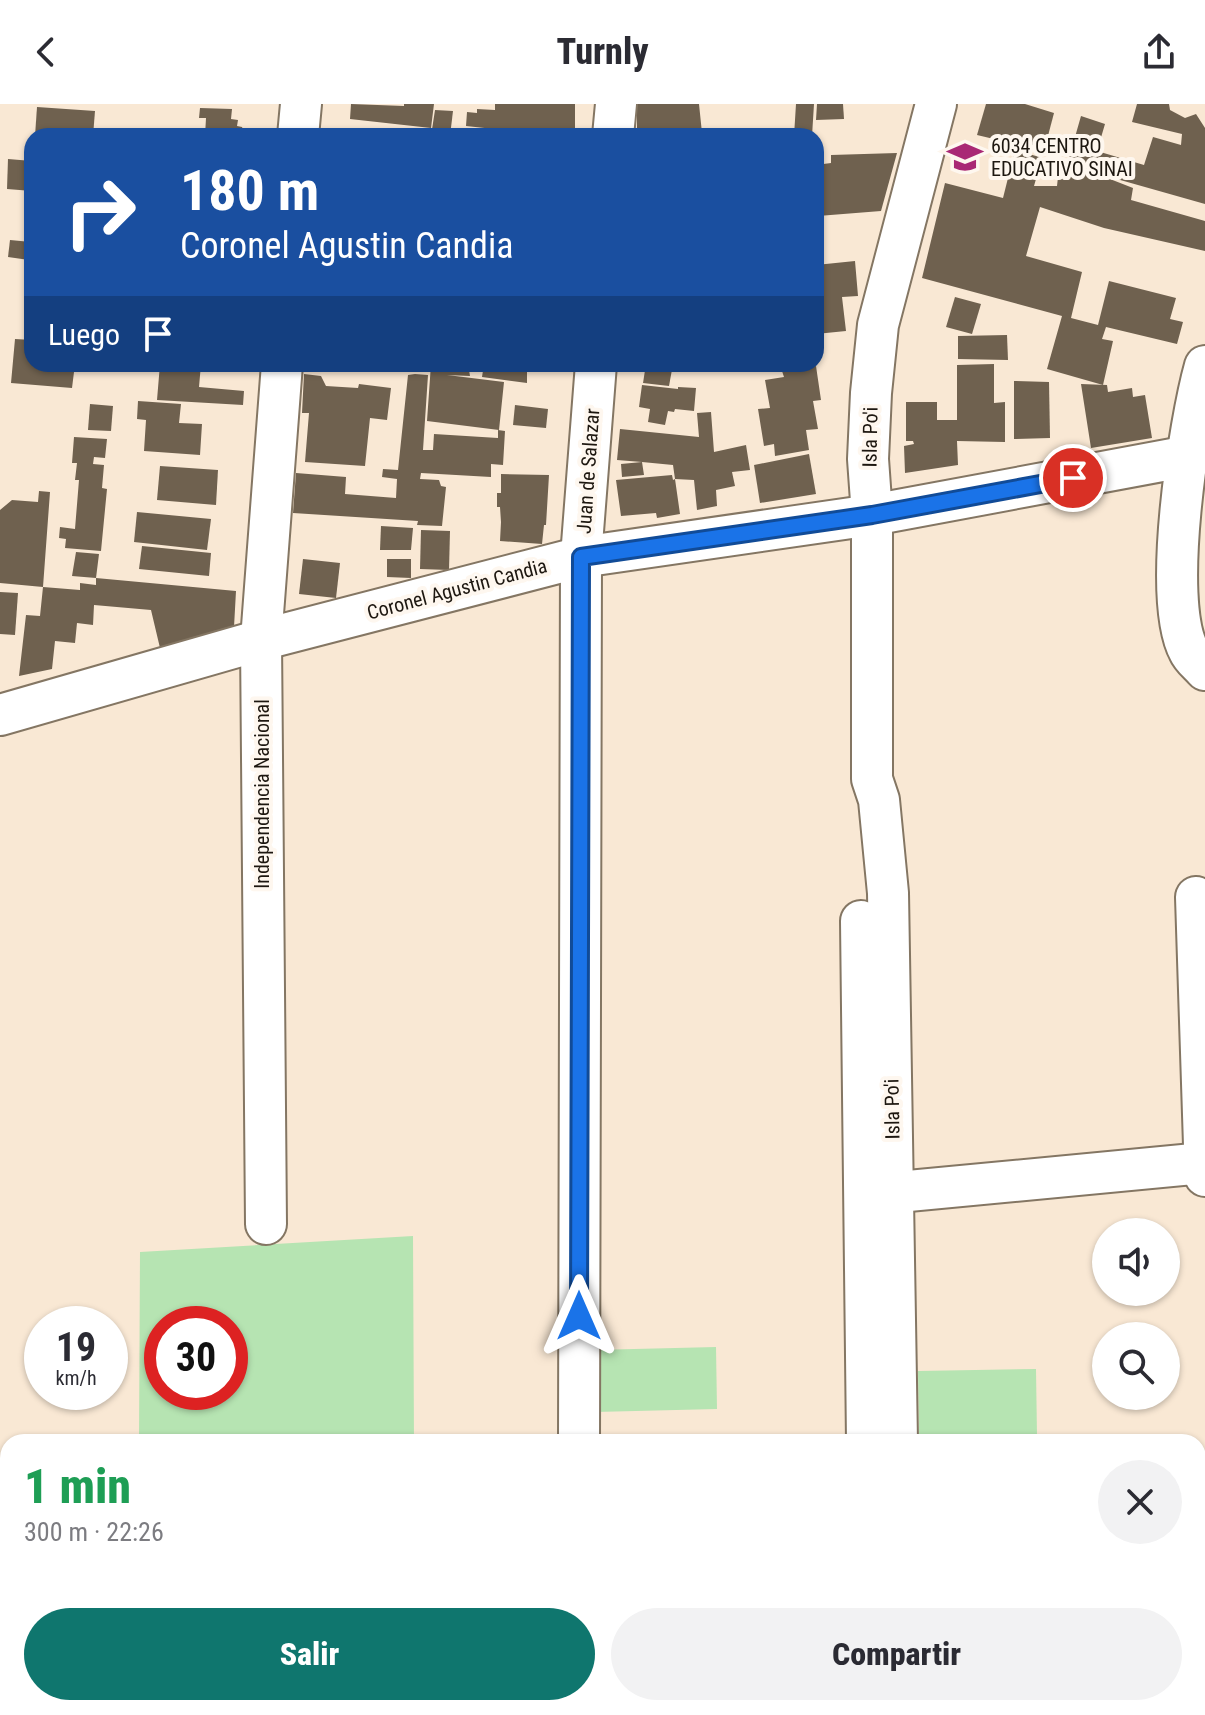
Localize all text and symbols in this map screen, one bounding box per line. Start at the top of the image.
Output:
icon: back [24,30,68,74]
icon: share [1137,30,1181,74]
text: Turnly [557,31,648,73]
place label: 6034 CENTRO EDUCATIVO SINAI [991,134,1133,181]
school or university icon: 6034 CENTRO EDUCATIVO SINAI [946,138,984,176]
text: 180 m [180,158,319,224]
icon: right [48,160,152,264]
text: Coronel Agustin Candia [180,225,513,267]
icon: arrive [136,312,180,356]
text: Luego [48,317,120,352]
street label: Isla Po'i [857,406,883,468]
street label: Juan de Salazar [572,407,604,535]
pin [1039,444,1107,512]
icon: arrive [1051,456,1095,500]
street label: Coronel Agustin Candia [364,553,550,625]
street label: Independencia Nacional [250,699,274,889]
street label: Isla Po'i [879,1078,905,1140]
map controls [1092,1218,1180,1410]
button: sound [1092,1218,1180,1306]
position arrow [537,1274,621,1358]
speed limit sign: 30 [144,1306,248,1410]
button: search [1092,1322,1180,1410]
text: 19 [56,1324,96,1371]
text: km/h [55,1366,97,1390]
text: 1 min [24,1458,131,1515]
button: close [1098,1460,1182,1544]
text: 300 m · 22:26 [24,1517,164,1547]
button: Salir [24,1608,595,1700]
button: Compartir [611,1608,1182,1700]

